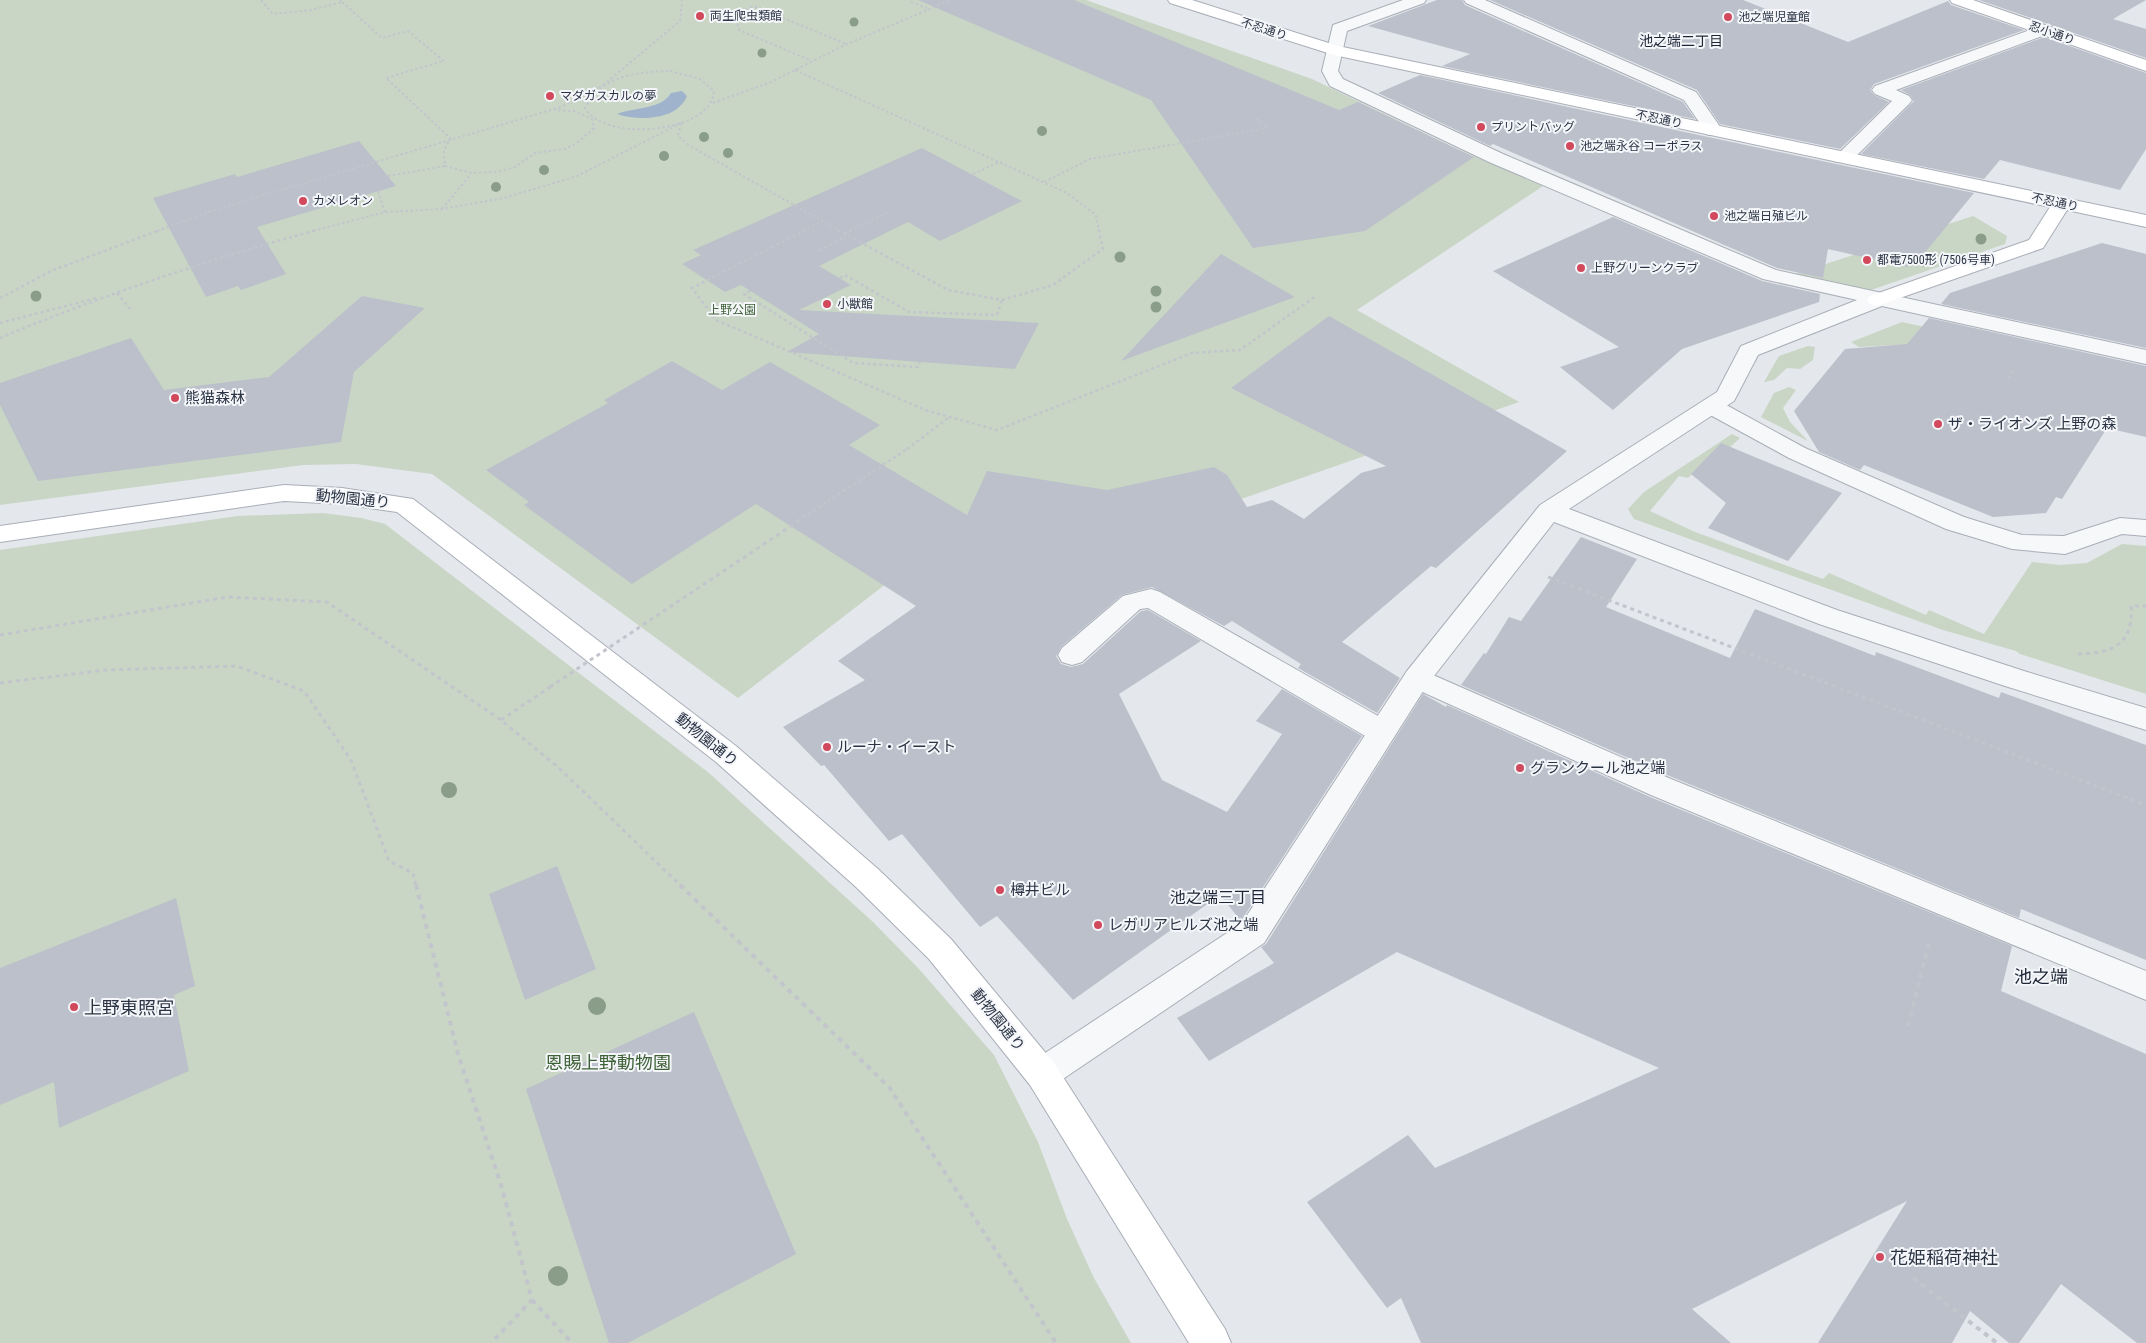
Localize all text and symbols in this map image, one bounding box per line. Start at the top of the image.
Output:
place label: 両生爬虫類館 [710,9,782,23]
marker: 両生爬虫類館 [694,10,706,22]
place label: 池之端児童館 [1738,10,1810,24]
marker: 池之端児童館 [1722,11,1734,23]
street label: 不忍通り [1239,15,1289,43]
street label: 忍小通り [2027,19,2077,47]
district label: 池之端二丁目 [1639,33,1723,49]
place label: マダガスカルの夢 [560,89,656,103]
marker: マダガスカルの夢 [544,90,556,102]
street label: 不忍通り [1634,107,1684,131]
place label: プリントバッグ [1491,120,1575,134]
marker: プリントバッグ [1475,121,1487,133]
place label: 池之端永谷 コーポラス [1580,139,1703,153]
marker: 池之端永谷 コーポラス [1564,140,1576,152]
street label: 不忍通り [2030,190,2080,214]
place label: カメレオン [313,194,373,208]
marker: カメレオン [297,195,309,207]
place label: 池之端日殖ビル [1724,209,1808,223]
marker: 池之端日殖ビル [1708,210,1720,222]
place label: 都電7500形 (7506号車) [1877,253,1995,267]
marker: 都電7500形 (7506号車) [1861,254,1873,266]
place label: 上野グリーンクラブ [1591,261,1698,275]
marker: 上野グリーンクラブ [1575,262,1587,274]
place label: 小獣館 [837,297,873,311]
marker: 小獣館 [821,298,833,310]
park label: 上野公園 [708,303,756,317]
place label: 熊猫森林 [185,389,245,407]
marker: 熊猫森林 [169,392,181,404]
place label: ザ・ライオンズ 上野の森 [1948,415,2116,433]
marker: ザ・ライオンズ 上野の森 [1932,418,1944,430]
street label: 動物園通り [315,486,391,512]
street label: 動物園通り [672,709,742,771]
place label: ルーナ・イースト [837,738,956,756]
marker: ルーナ・イースト [821,741,833,753]
place label: グランクール池之端 [1530,759,1665,777]
marker: グランクール池之端 [1514,762,1526,774]
place label: 樽井ビル [1010,881,1070,899]
marker: 樽井ビル [994,884,1006,896]
district label: 池之端三丁目 [1170,888,1266,907]
place label: レガリアヒルズ池之端 [1108,916,1258,934]
marker: レガリアヒルズ池之端 [1092,919,1104,931]
district label: 池之端 [2014,966,2068,987]
street label: 動物園通り [967,985,1029,1055]
place label: 上野東照宮 [84,997,174,1018]
marker: 上野東照宮 [68,1001,80,1013]
park label: 恩賜上野動物園 [545,1052,671,1073]
place label: 花姫稲荷神社 [1890,1247,1998,1268]
marker: 花姫稲荷神社 [1874,1251,1886,1263]

